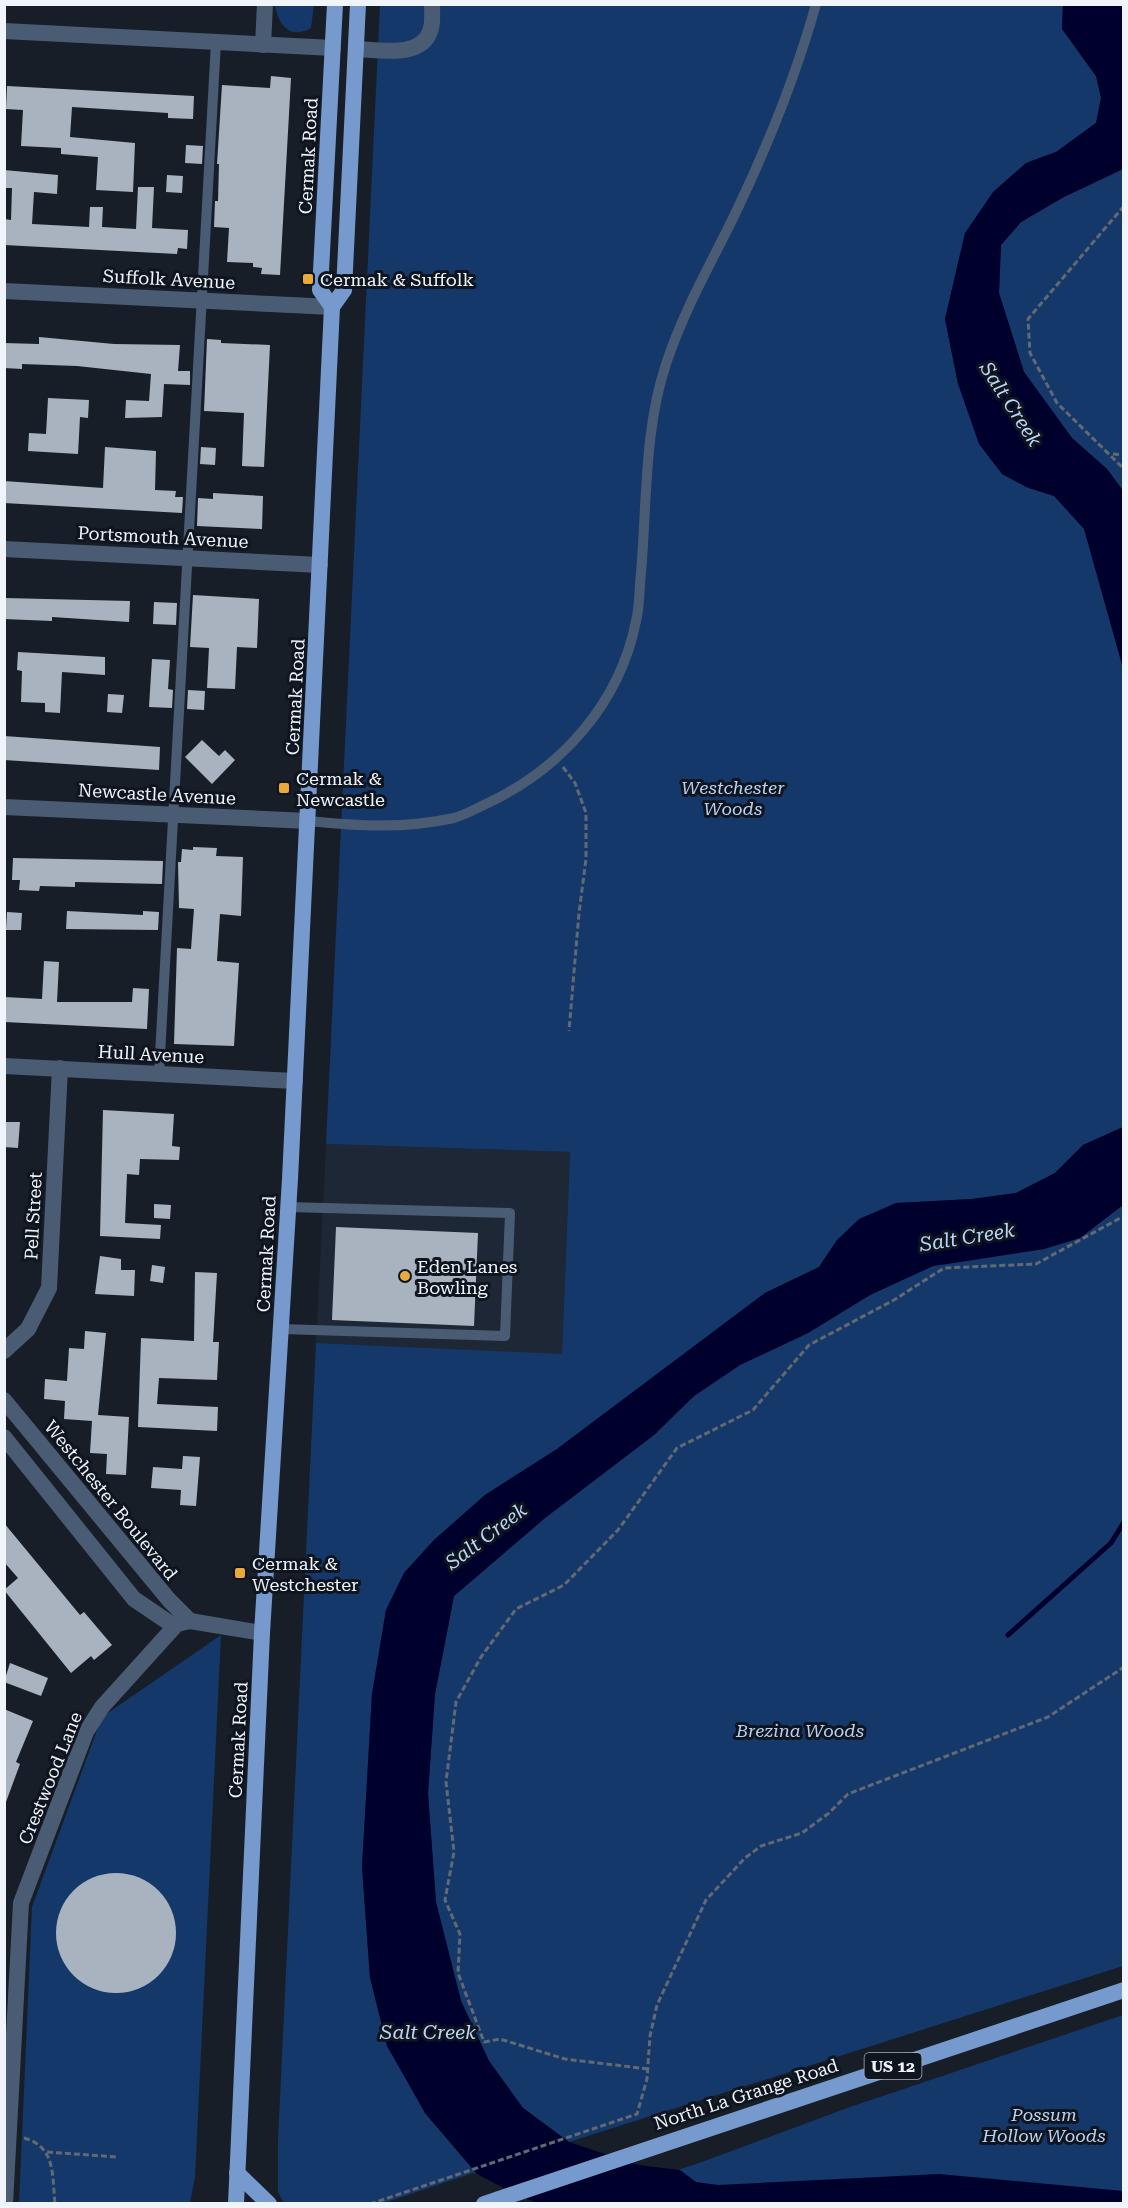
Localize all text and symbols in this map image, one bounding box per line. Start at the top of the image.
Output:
street label: Cermak Road [294,97,322,215]
street label: Suffolk Avenue [102,265,236,293]
place label: Cermak & Suffolk [320,269,474,290]
marker: Cermak & Suffolk [301,272,315,286]
water label: Salt Creek [974,356,1047,451]
street label: Portsmouth Avenue [77,522,249,552]
street label: Cermak Road [281,638,309,756]
place label: Cermak & Newcastle [296,768,385,810]
park label: Westchester Woods [681,777,785,819]
street label: Newcastle Avenue [78,779,237,809]
marker: Cermak & Newcastle [277,781,291,795]
street label: Hull Avenue [97,1041,205,1067]
street label: Pell Street [20,1171,46,1261]
street label: Cermak Road [252,1195,280,1313]
water label: Salt Creek [917,1218,1016,1257]
place label: Eden Lanes Bowling [417,1256,517,1298]
marker: Eden Lanes Bowling [398,1269,412,1283]
street label: Westchester Boulevard [40,1416,182,1584]
water label: Salt Creek [440,1497,532,1575]
place label: Cermak & Westchester [252,1553,358,1595]
marker: Cermak & Westchester [233,1566,247,1580]
street label: Cermak Road [224,1681,252,1799]
street label: Crestwood Lane [14,1709,86,1847]
park label: Brezina Woods [735,1720,864,1741]
water label: Salt Creek [379,2020,476,2044]
road number: US 12 [864,2053,922,2079]
street label: North La Grange Road [651,2054,841,2134]
park label: Possum Hollow Woods [981,2104,1106,2146]

